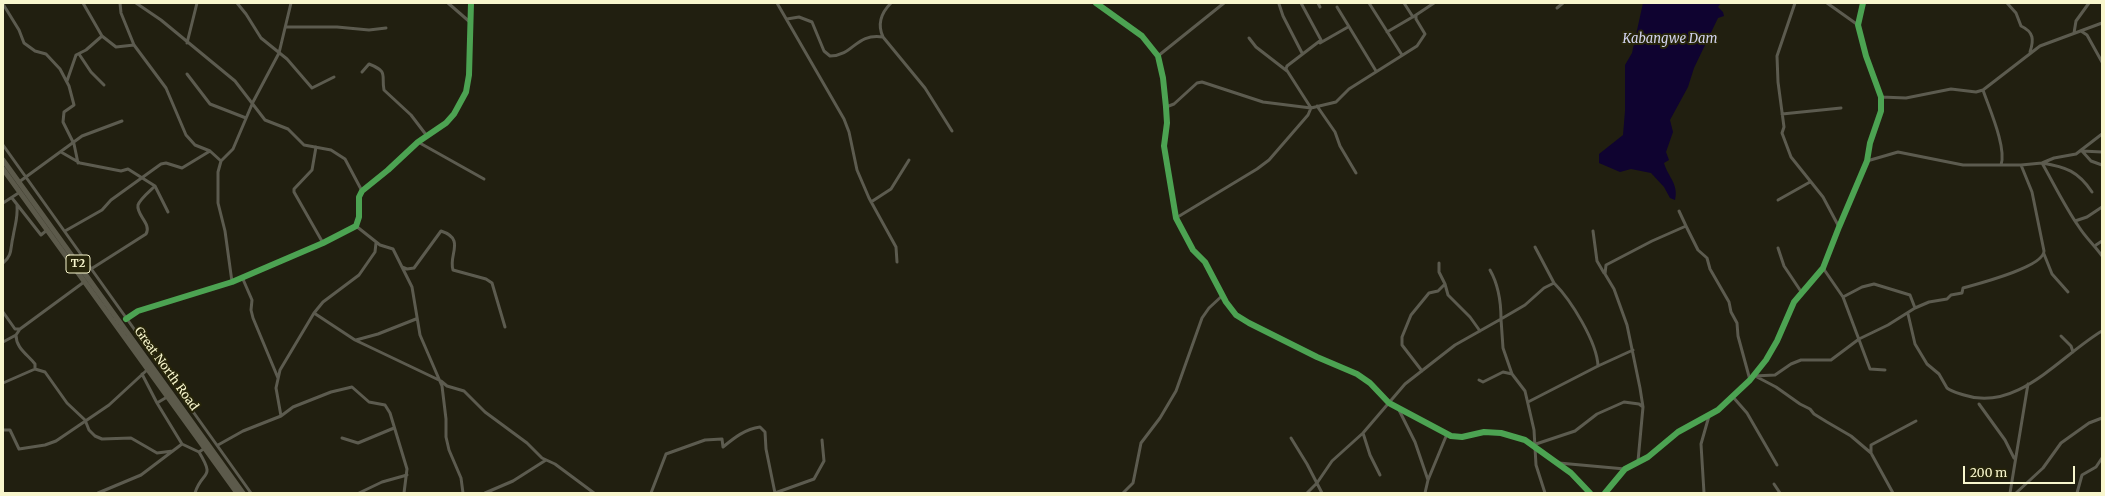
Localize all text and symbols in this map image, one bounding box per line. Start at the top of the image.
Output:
water label: Kabangwe Dam [1622,31,1718,47]
road number: T2 [66,255,90,273]
street label: Great North Road [131,324,201,414]
scale bar [1965,458,2077,484]
text: 200 m [1970,465,2007,480]

